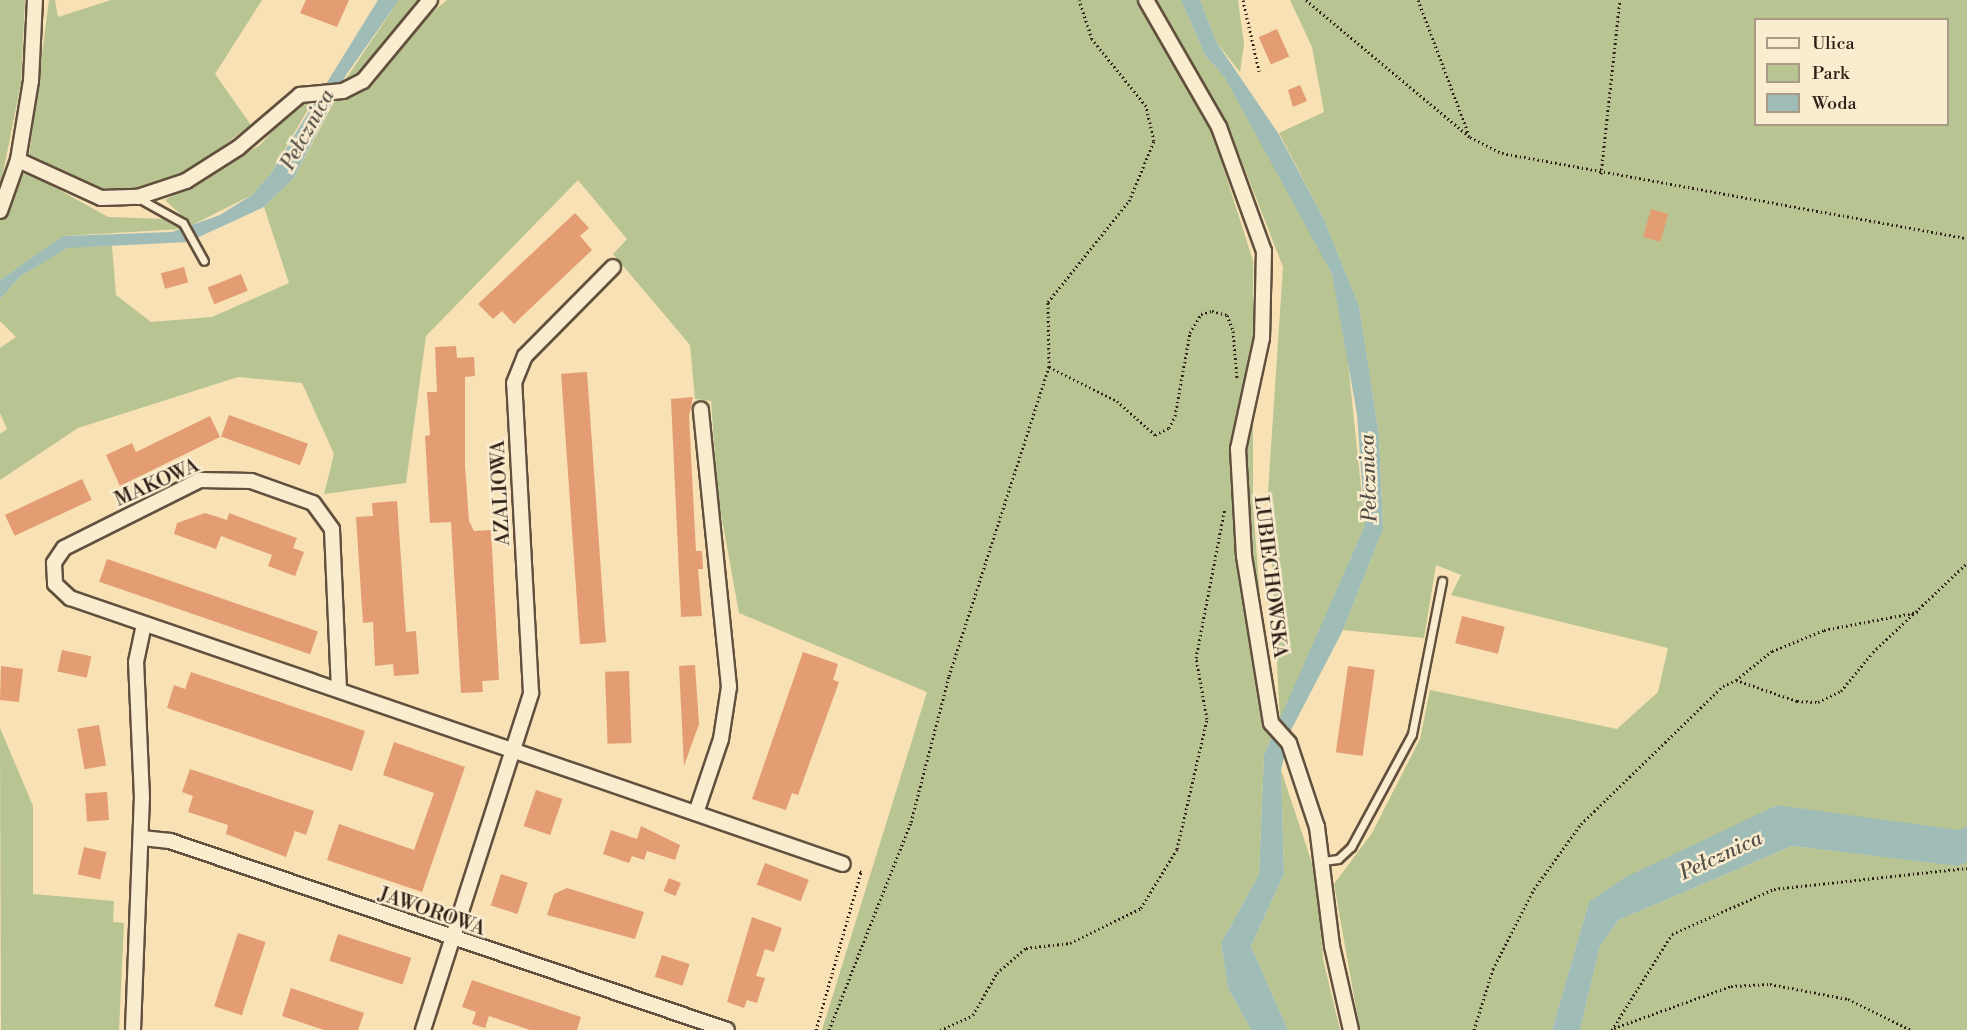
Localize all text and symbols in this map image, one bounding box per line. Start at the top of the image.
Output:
legend [1754,18,1949,126]
text: Ulica [1812,32,1855,55]
text: Park [1812,62,1849,85]
water label: Pełcznica [276,85,340,175]
text: Woda [1812,92,1857,115]
water label: Pełcznica [1355,434,1383,522]
street label: AZALIOWA [486,439,516,547]
street label: MAKOWA [111,454,203,512]
street label: LUBIECHOWSKA [1248,494,1292,660]
water label: Pełcznica [1676,826,1766,886]
street label: JAWOROWA [375,882,489,942]

